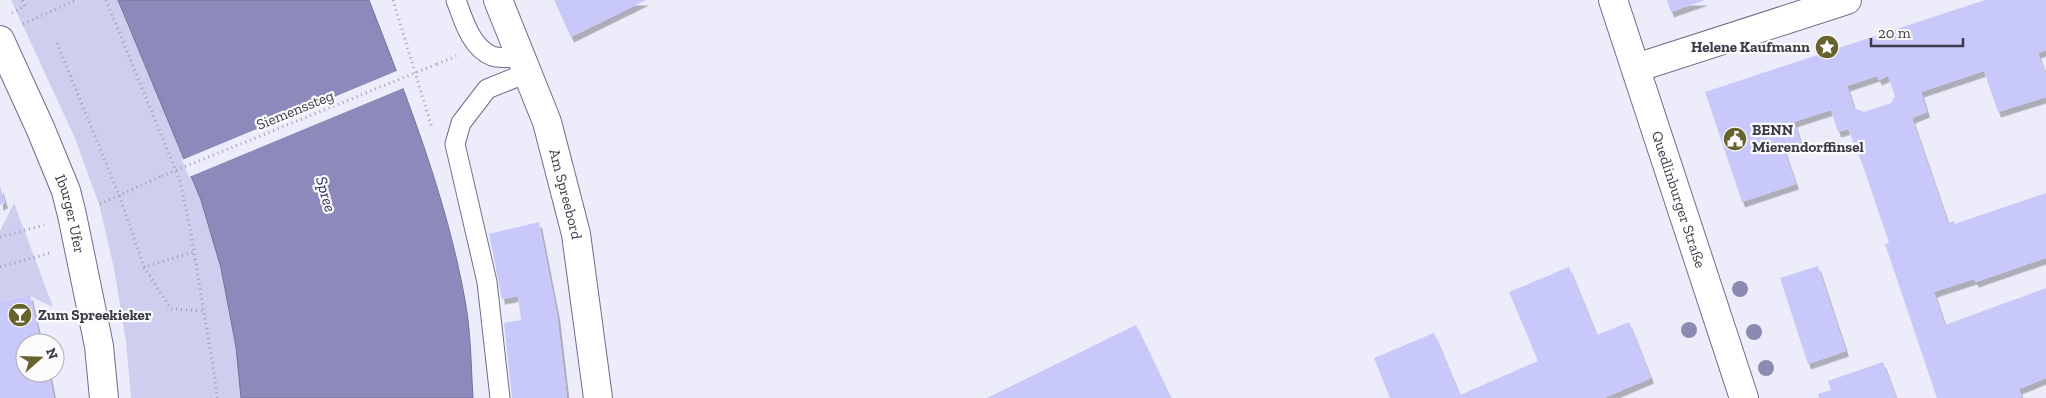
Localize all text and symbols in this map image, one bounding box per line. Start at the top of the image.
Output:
scale bar [1871,15,1964,47]
text: 20 m [1878,24,1911,42]
place icon: Helene Kaufmann [1814,34,1840,60]
place label: Helene Kaufmann [1691,38,1810,56]
street label: Siemenssteg [254,86,336,134]
place label: BENN Mierendorffinsel [1752,121,1864,156]
public building icon: BENN Mierendorffinsel [1722,126,1748,152]
street label: Quedlinburger Straße [1648,129,1710,270]
street label: Am Spreebord [545,147,586,241]
street label: Iburger Ufer [51,172,89,255]
water label: Spree [312,174,340,214]
bar icon: Zum Spreekieker [7,302,33,328]
place label: Zum Spreekieker [38,306,152,324]
north arrow [15,333,65,383]
text: N [42,346,62,362]

